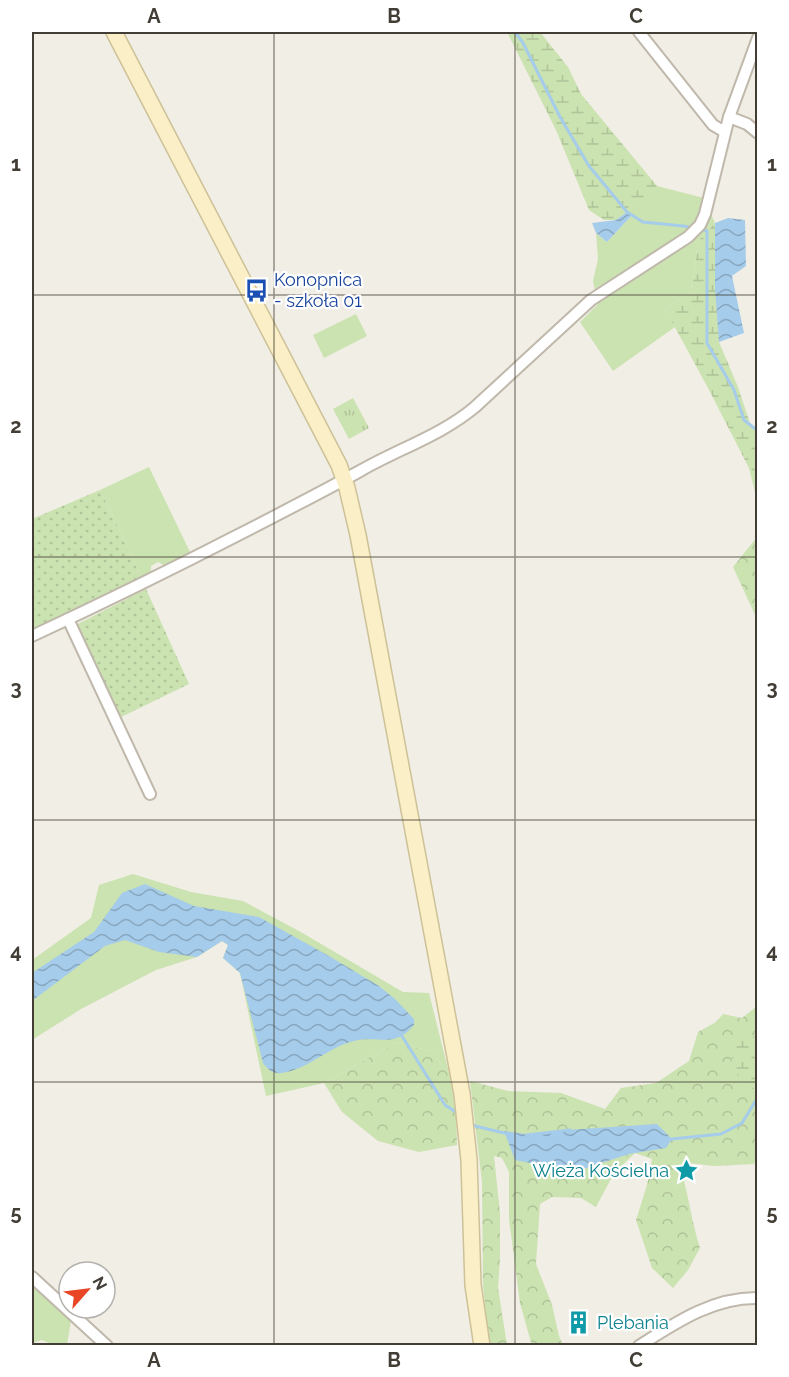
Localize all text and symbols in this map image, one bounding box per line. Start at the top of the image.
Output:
text: A [147,4,161,28]
text: B [387,4,401,28]
text: C [629,4,643,28]
text: 1 [11,152,21,176]
text: 1 [767,152,777,176]
place label: Konopnica - szkoła 01 [274,269,362,311]
bus stop icon: Konopnica - szkoła 01 [243,277,269,303]
text: 2 [10,414,22,438]
text: 2 [766,414,778,438]
text: 3 [10,676,22,700]
text: 3 [766,676,778,700]
text: 4 [10,939,22,963]
text: 4 [766,939,778,963]
place icon: Wieża Kościelna [674,1158,700,1184]
place label: Wieża Kościelna [533,1160,669,1181]
text: 5 [10,1201,22,1225]
text: 5 [766,1201,778,1225]
north arrow [57,1260,117,1320]
text: N [89,1273,111,1293]
building icon: Plebania [566,1310,592,1336]
place label: Plebania [597,1312,669,1333]
text: A [147,1348,161,1372]
text: B [387,1348,401,1372]
text: C [629,1348,643,1372]

